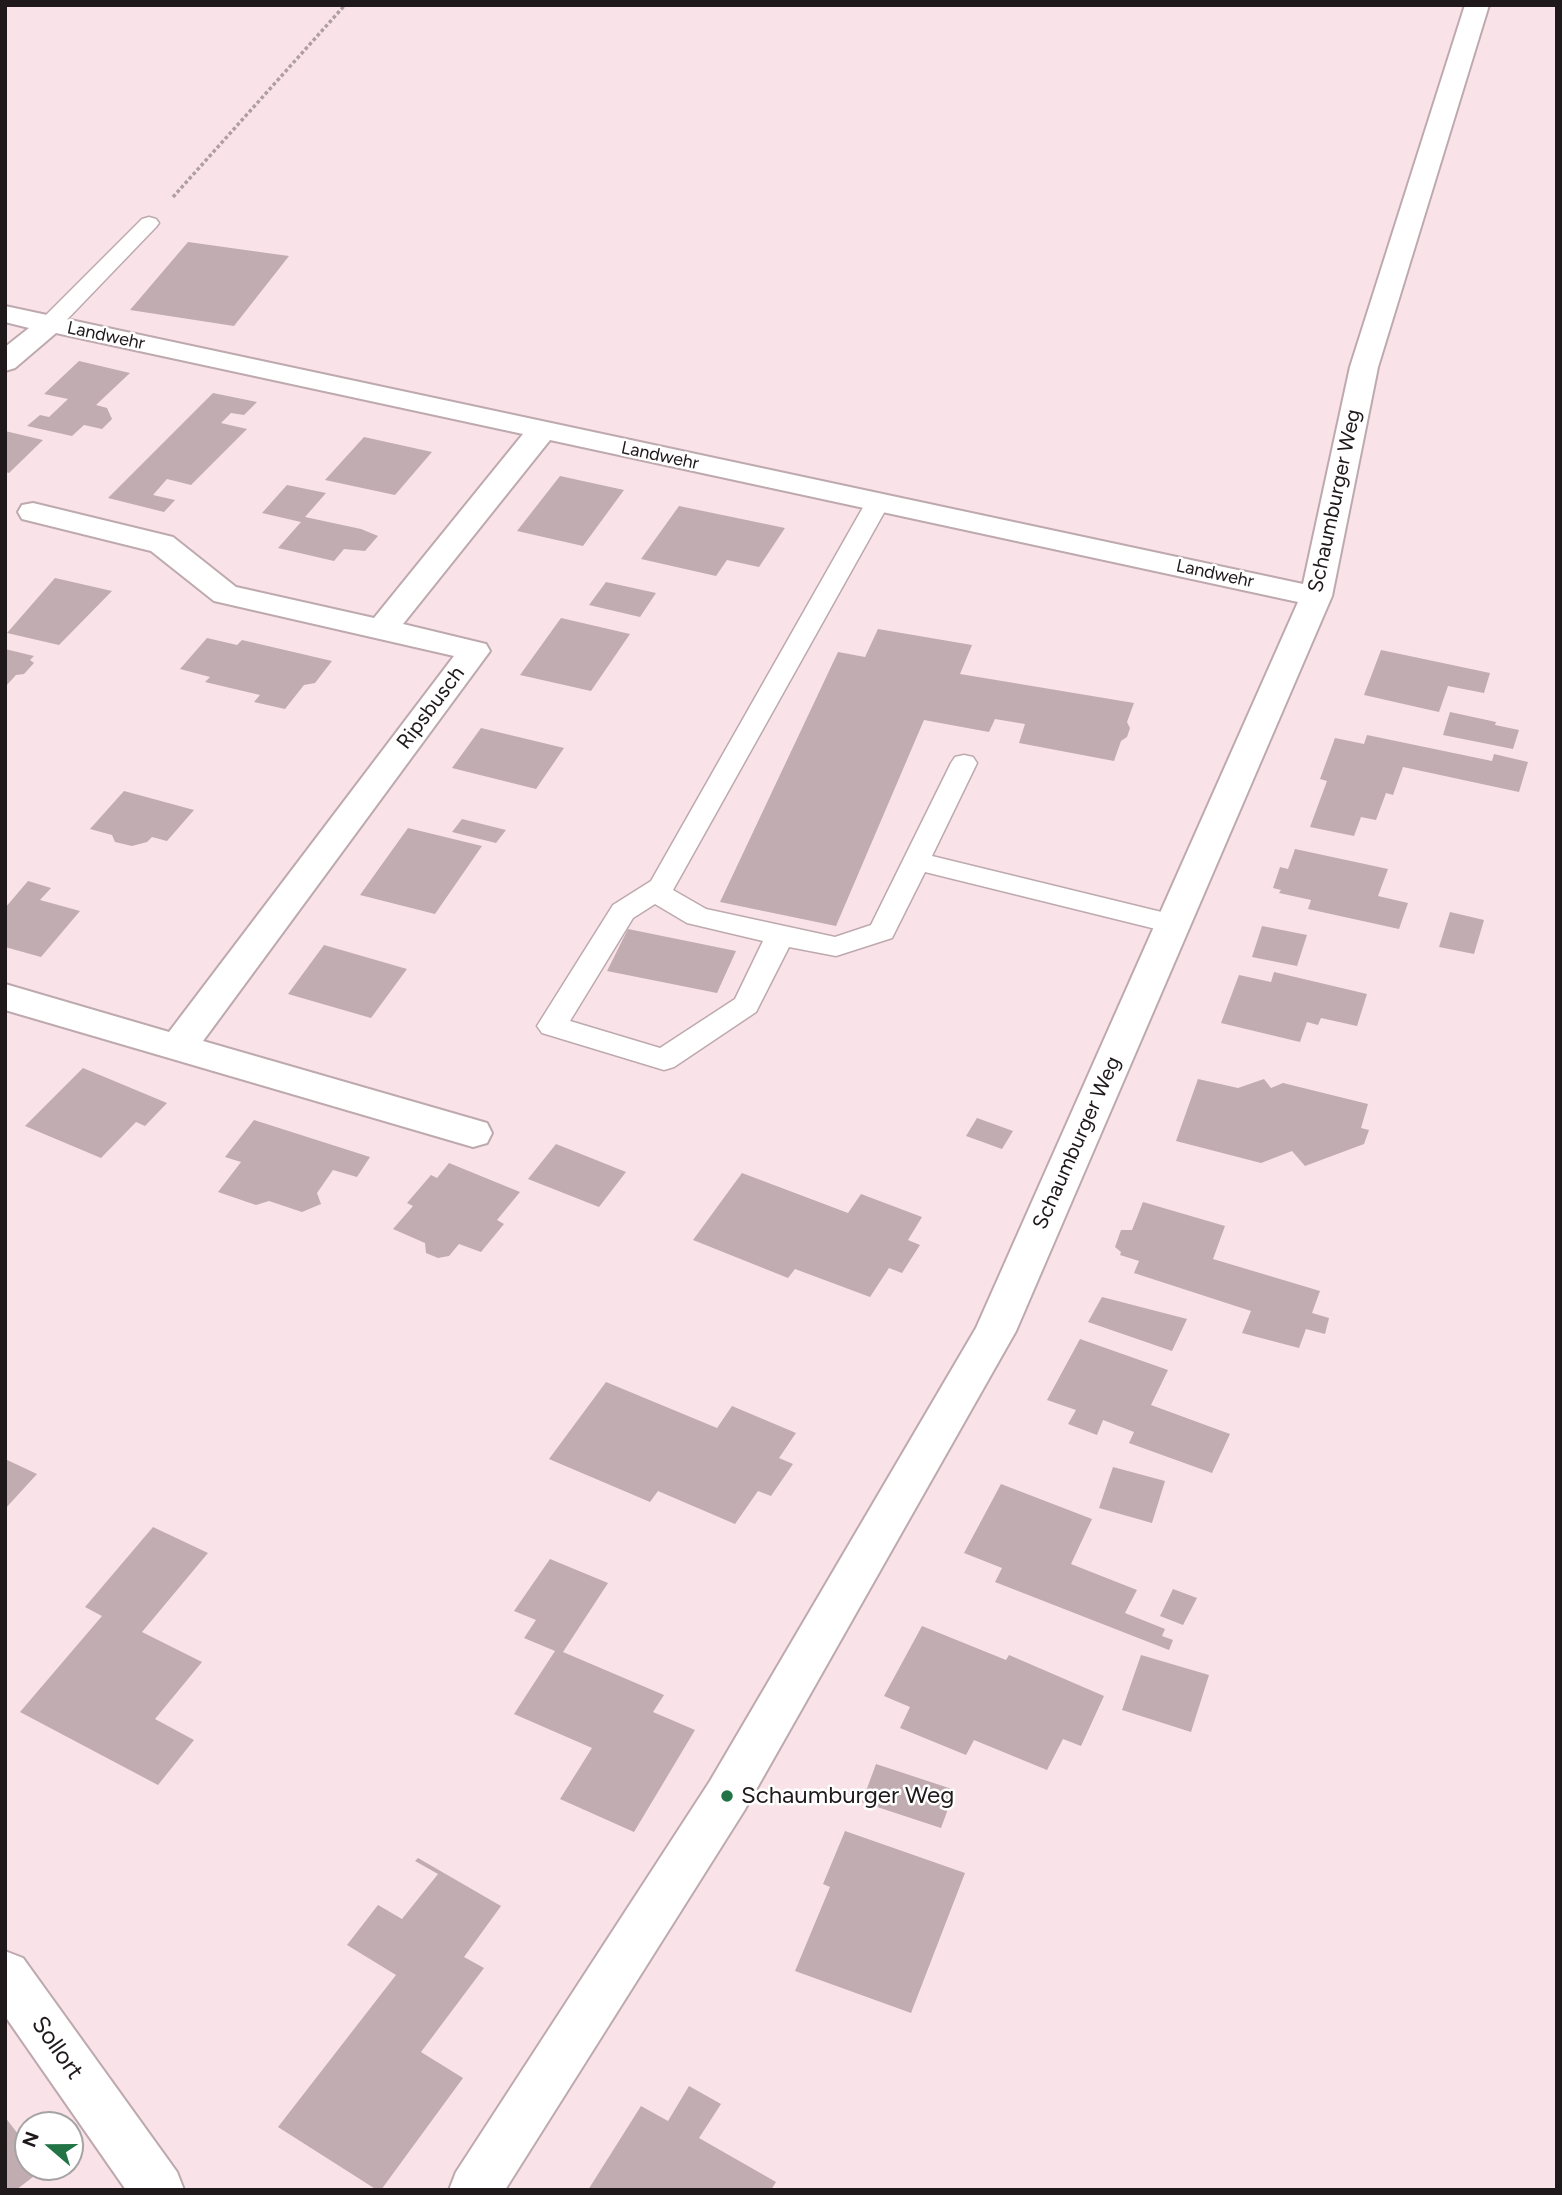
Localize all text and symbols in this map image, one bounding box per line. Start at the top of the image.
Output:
street label: Landwehr [65,317,147,355]
street label: Schaumburger Weg [1303,407,1367,595]
street label: Landwehr [619,437,701,475]
street label: Landwehr [1174,555,1256,593]
street label: Ripsbusch [392,662,470,754]
street label: Schaumburger Weg [1028,1053,1126,1233]
place label: Schaumburger Weg [741,1782,954,1810]
marker: Schaumburger Weg [719,1788,735,1804]
street label: Sollort [25,2011,89,2085]
north arrow [14,2111,84,2181]
text: N [17,2128,44,2150]

